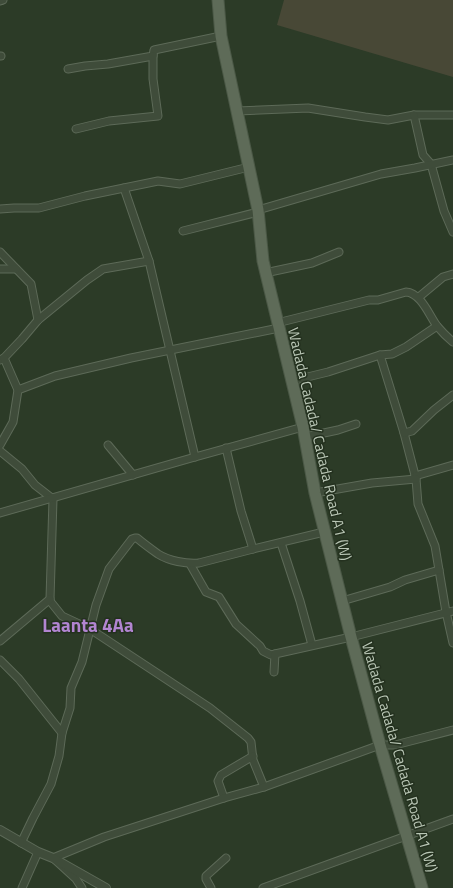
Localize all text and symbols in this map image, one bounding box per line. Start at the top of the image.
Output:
street label: Wadada Cadada/ Cadada Road A1 (W) [282,325,358,563]
district label: Laanta 4Aa [42,610,134,639]
street label: Wadada Cadada/ Cadada Road A1 (W) [356,639,444,875]

